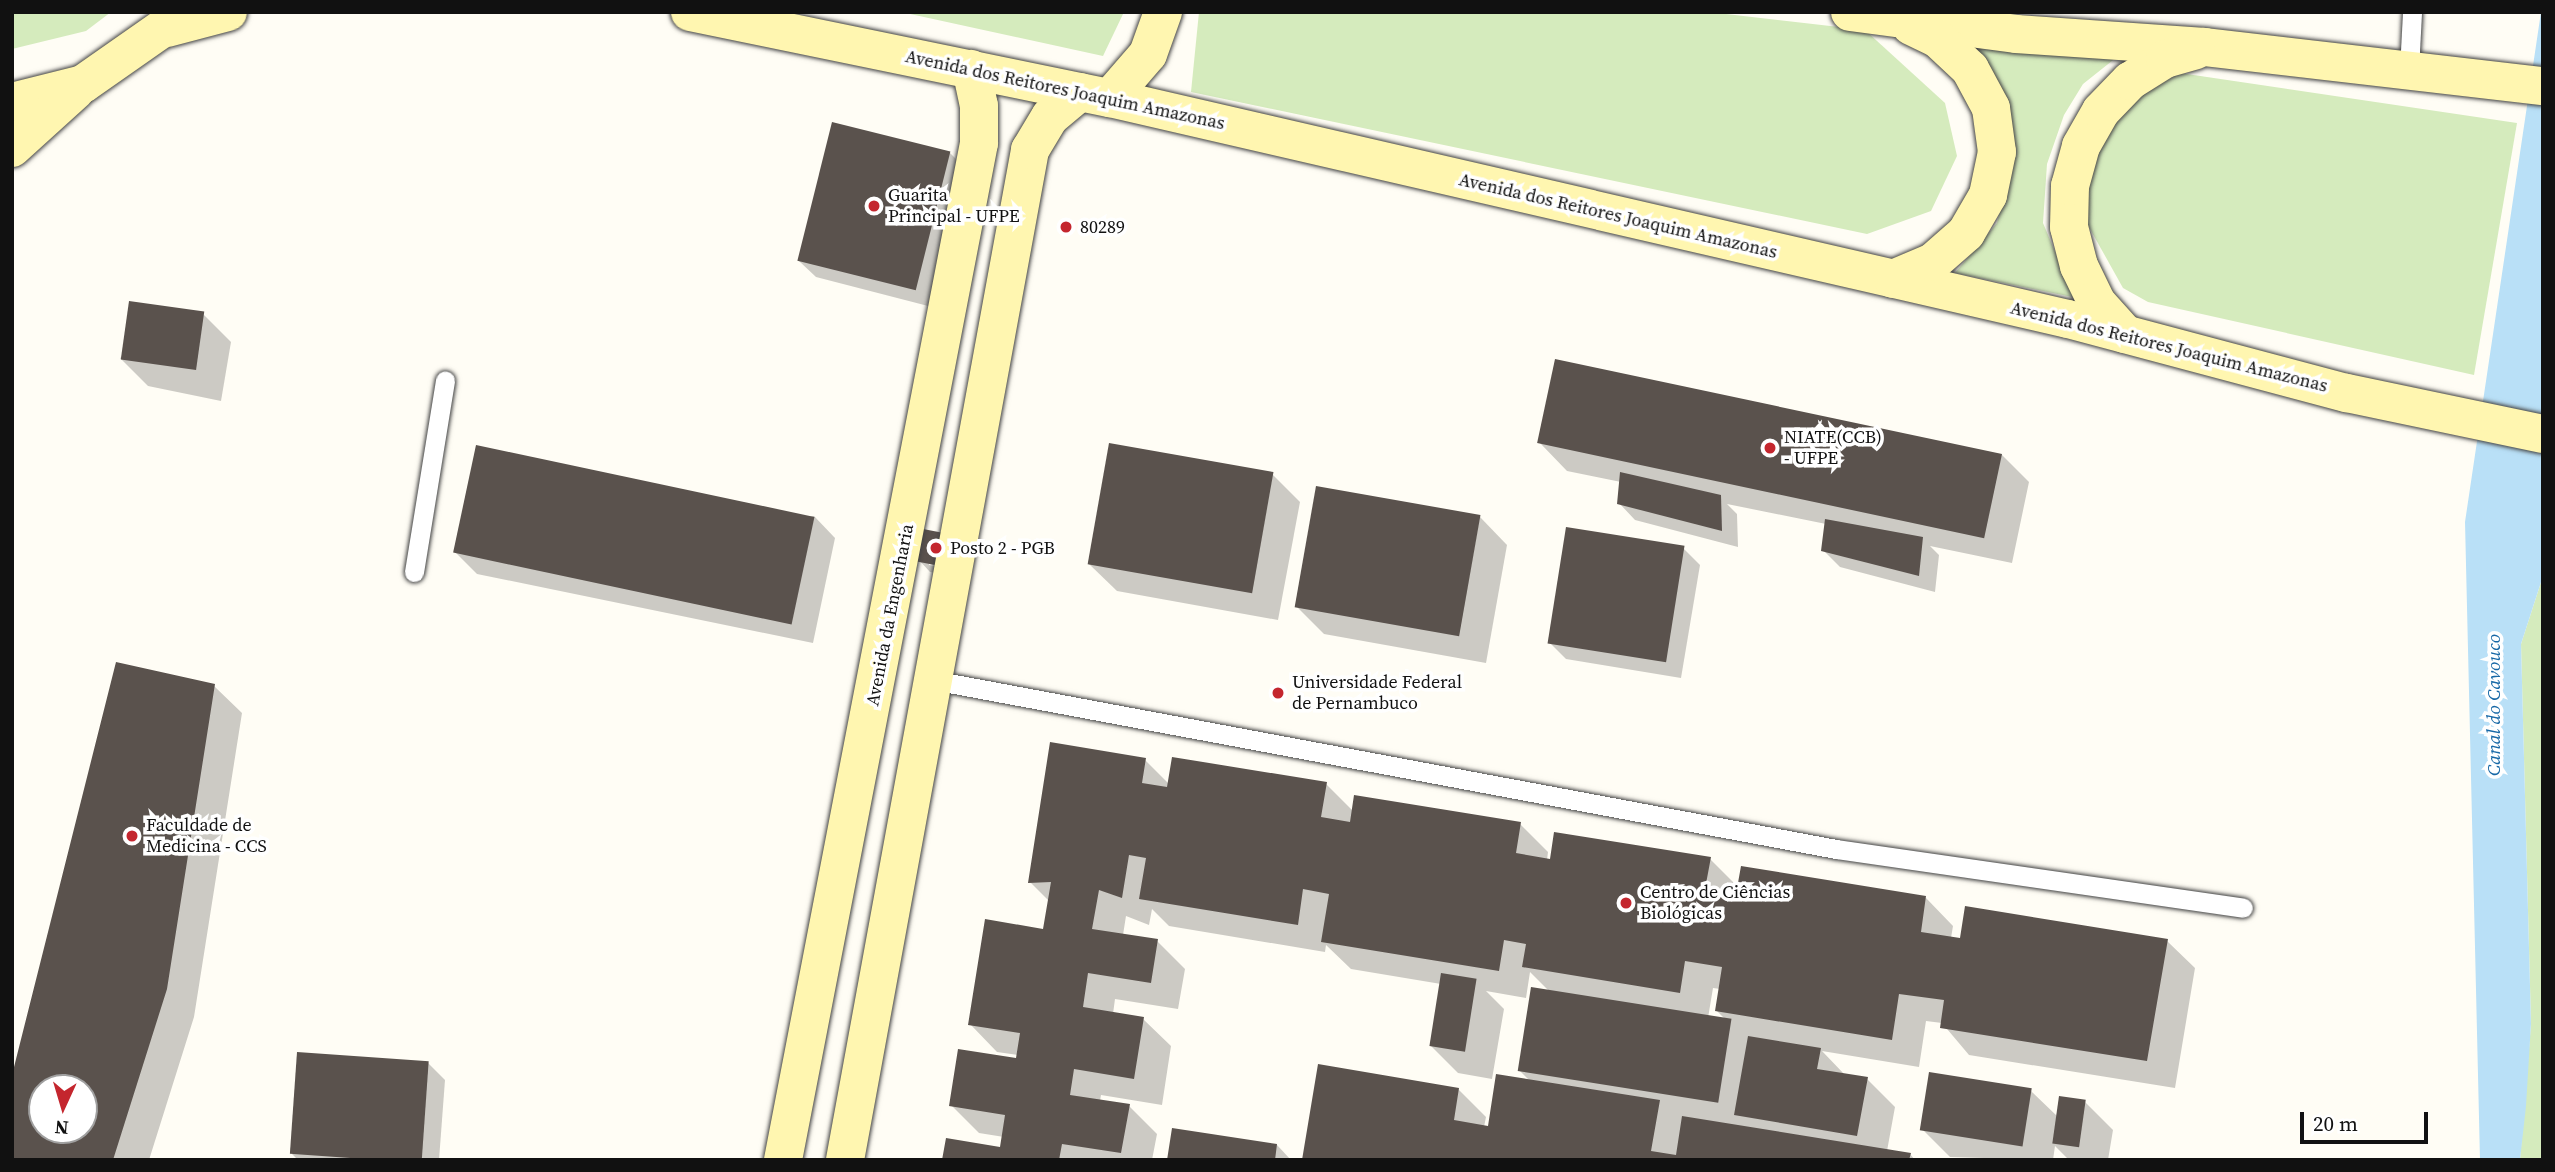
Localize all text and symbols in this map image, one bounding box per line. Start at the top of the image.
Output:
street label: Avenida dos Reitores Joaquim Amazonas [903,46,1227,134]
street label: Avenida dos Reitores Joaquim Amazonas [1457,169,1779,263]
place label: Guarita Principal - UFPE [888,185,1020,228]
marker: Guarita Principal - UFPE [866,198,882,214]
place label: 80289 [1080,216,1125,238]
marker: 80289 [1058,219,1074,235]
street label: Avenida dos Reitores Joaquim Amazonas [2008,297,2330,397]
place label: NIATE(CCB) - UFPE [1784,427,1882,470]
marker: NIATE(CCB) - UFPE [1762,440,1778,456]
street label: Avenida da Engenharia [862,522,918,708]
place label: Posto 2 - PGB [950,537,1055,559]
marker: Posto 2 - PGB [928,540,944,556]
water label: Canal do Cavouco [2483,634,2505,776]
place label: Universidade Federal de Pernambuco [1292,672,1462,714]
marker: Universidade Federal de Pernambuco [1270,685,1286,701]
place label: Faculdade de Medicina - CCS [146,815,267,858]
marker: Faculdade de Medicina - CCS [124,828,140,844]
place label: Centro de Ciências Biológicas [1640,882,1790,924]
marker: Centro de Ciências Biológicas [1618,895,1634,911]
north arrow [28,1074,98,1144]
scale bar [2303,1098,2431,1142]
text: 20 m [2313,1109,2358,1138]
text: N [54,1115,69,1141]

